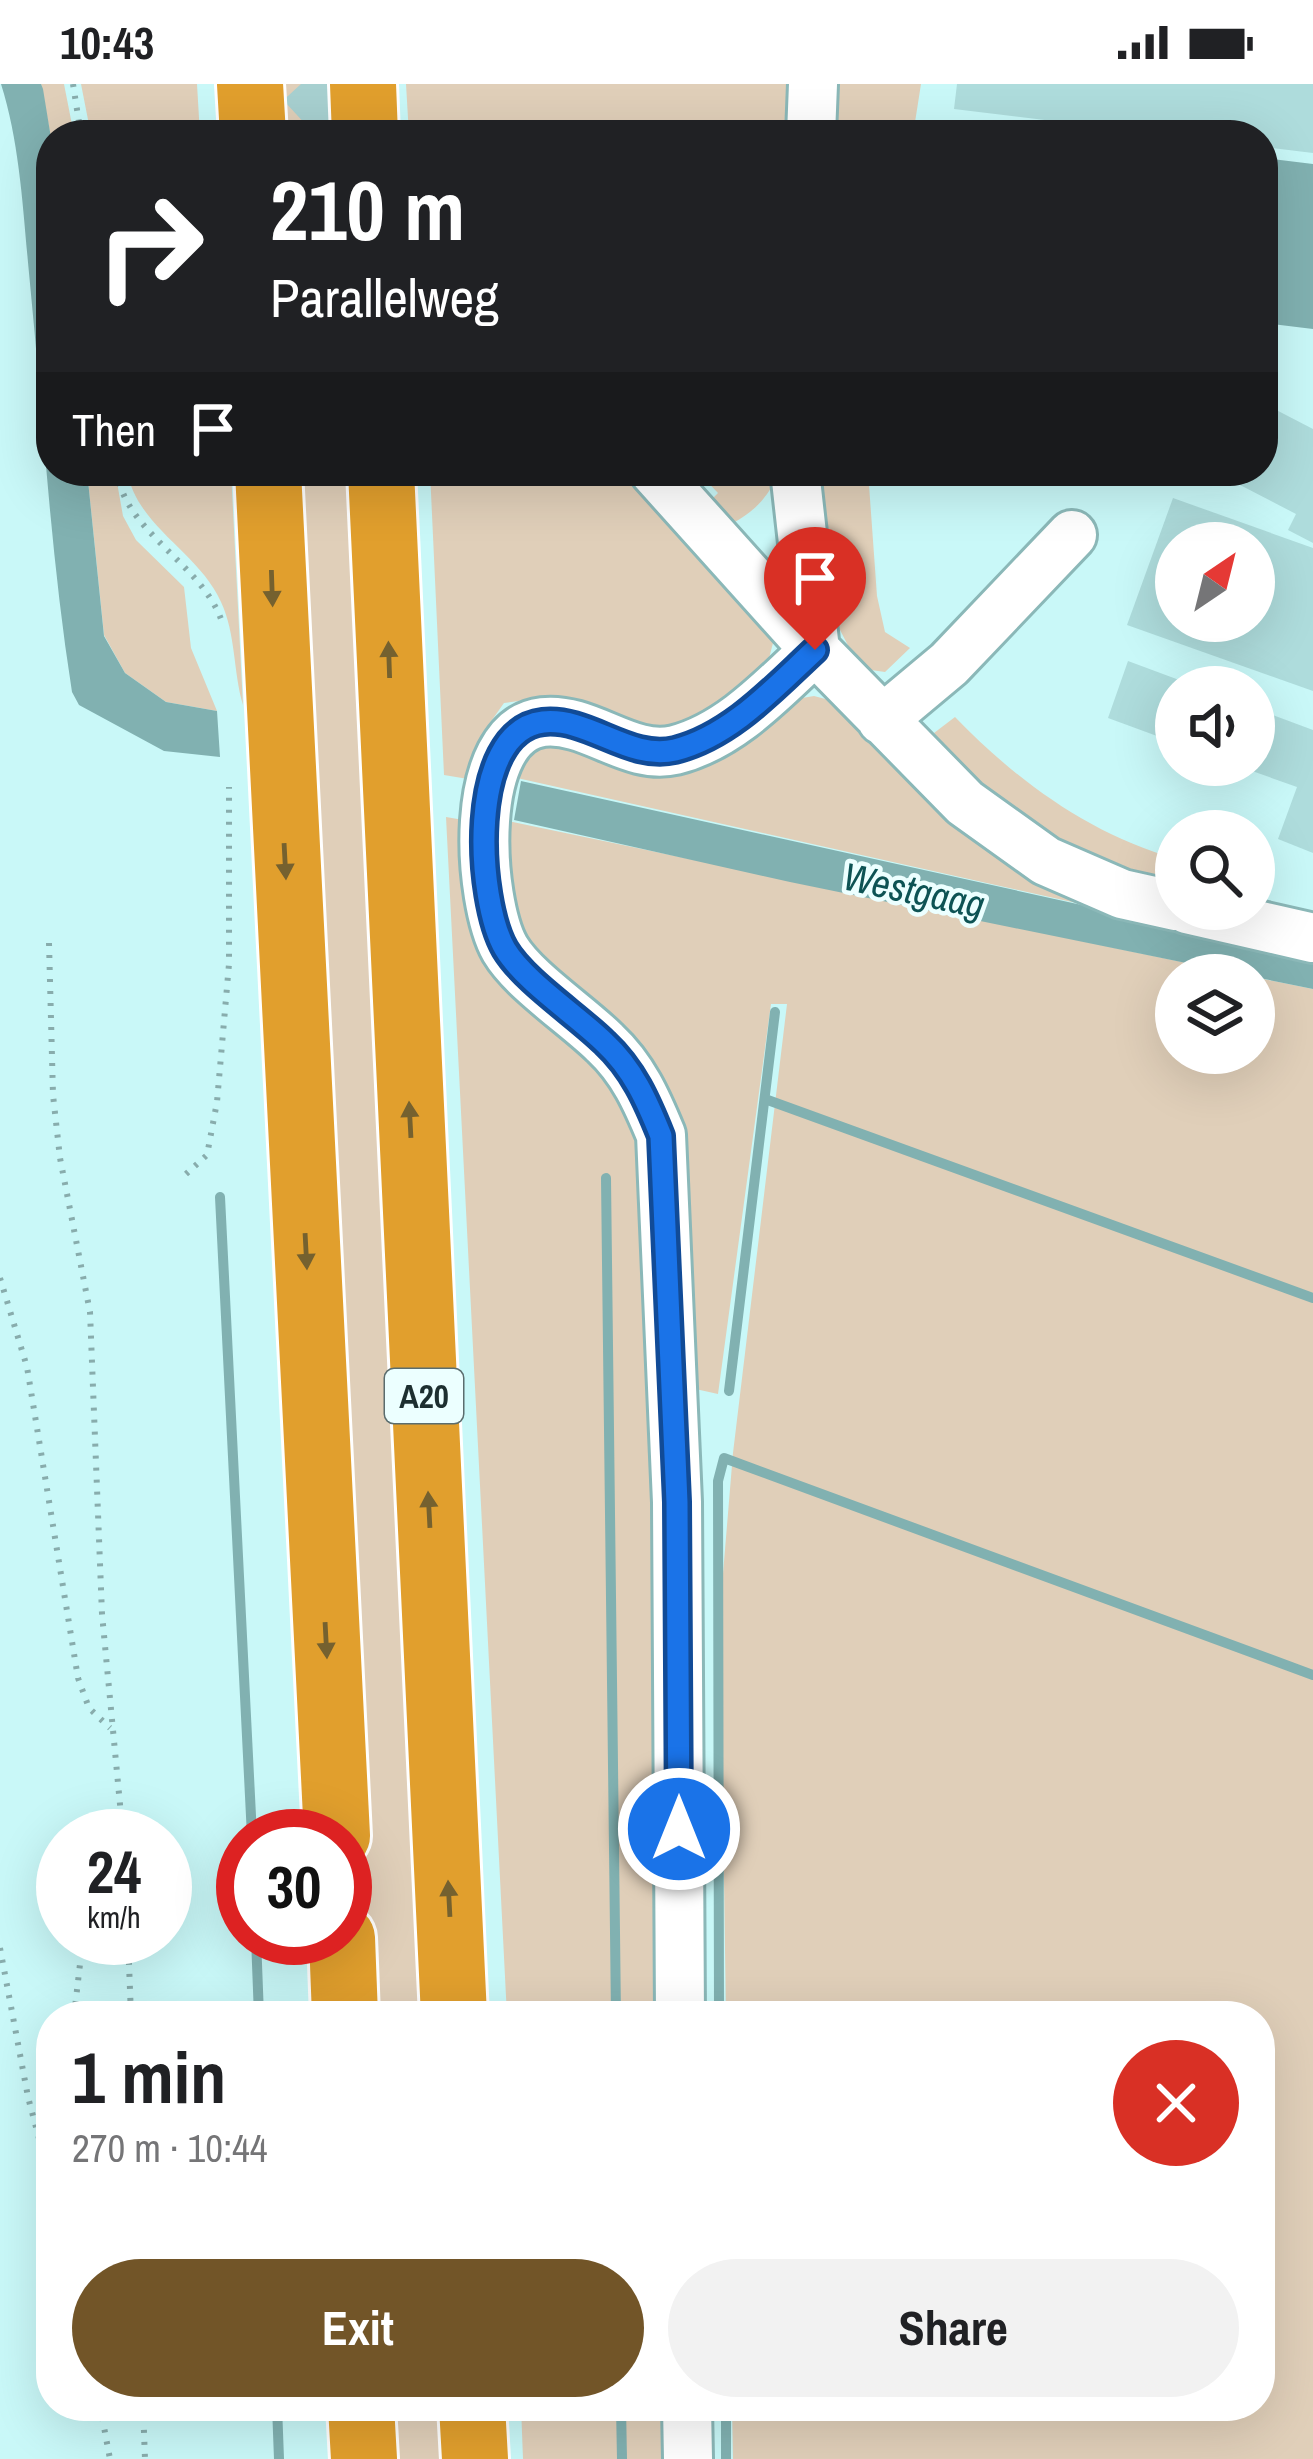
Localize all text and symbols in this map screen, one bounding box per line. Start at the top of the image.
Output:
text: 10:43 [60,12,154,73]
text: 210 m [270,153,465,266]
icon: right [72,168,228,324]
text: Parallelweg [270,261,499,334]
icon: arrive [180,396,246,462]
text: Then [72,399,156,460]
north arrow [1155,522,1275,642]
map controls [1155,522,1275,1074]
pin [764,527,866,650]
icon: arrive [782,545,848,611]
one-way arrow [263,570,282,608]
one-way arrow [379,640,398,678]
button: sound [1155,666,1275,786]
button: search [1155,810,1275,930]
one-way arrow [276,843,295,881]
water label: Westgaag [839,850,989,930]
button: layers [1155,954,1275,1074]
one-way arrow [400,1100,419,1138]
one-way arrow [297,1232,316,1270]
road number: A20 [385,1369,463,1423]
one-way arrow [420,1491,439,1528]
one-way arrow [317,1622,336,1660]
position arrow [616,1766,742,1892]
speed limit sign: 30 [216,1809,372,1965]
text: 24 [87,1831,141,1912]
one-way arrow [439,1879,458,1917]
text: km/h [87,1897,141,1937]
text: 1 min [72,2028,226,2125]
button: close [1113,2040,1239,2166]
text: 270 m · 10:44 [72,2122,268,2174]
button: Exit [72,2259,644,2397]
button: Share [668,2259,1239,2397]

